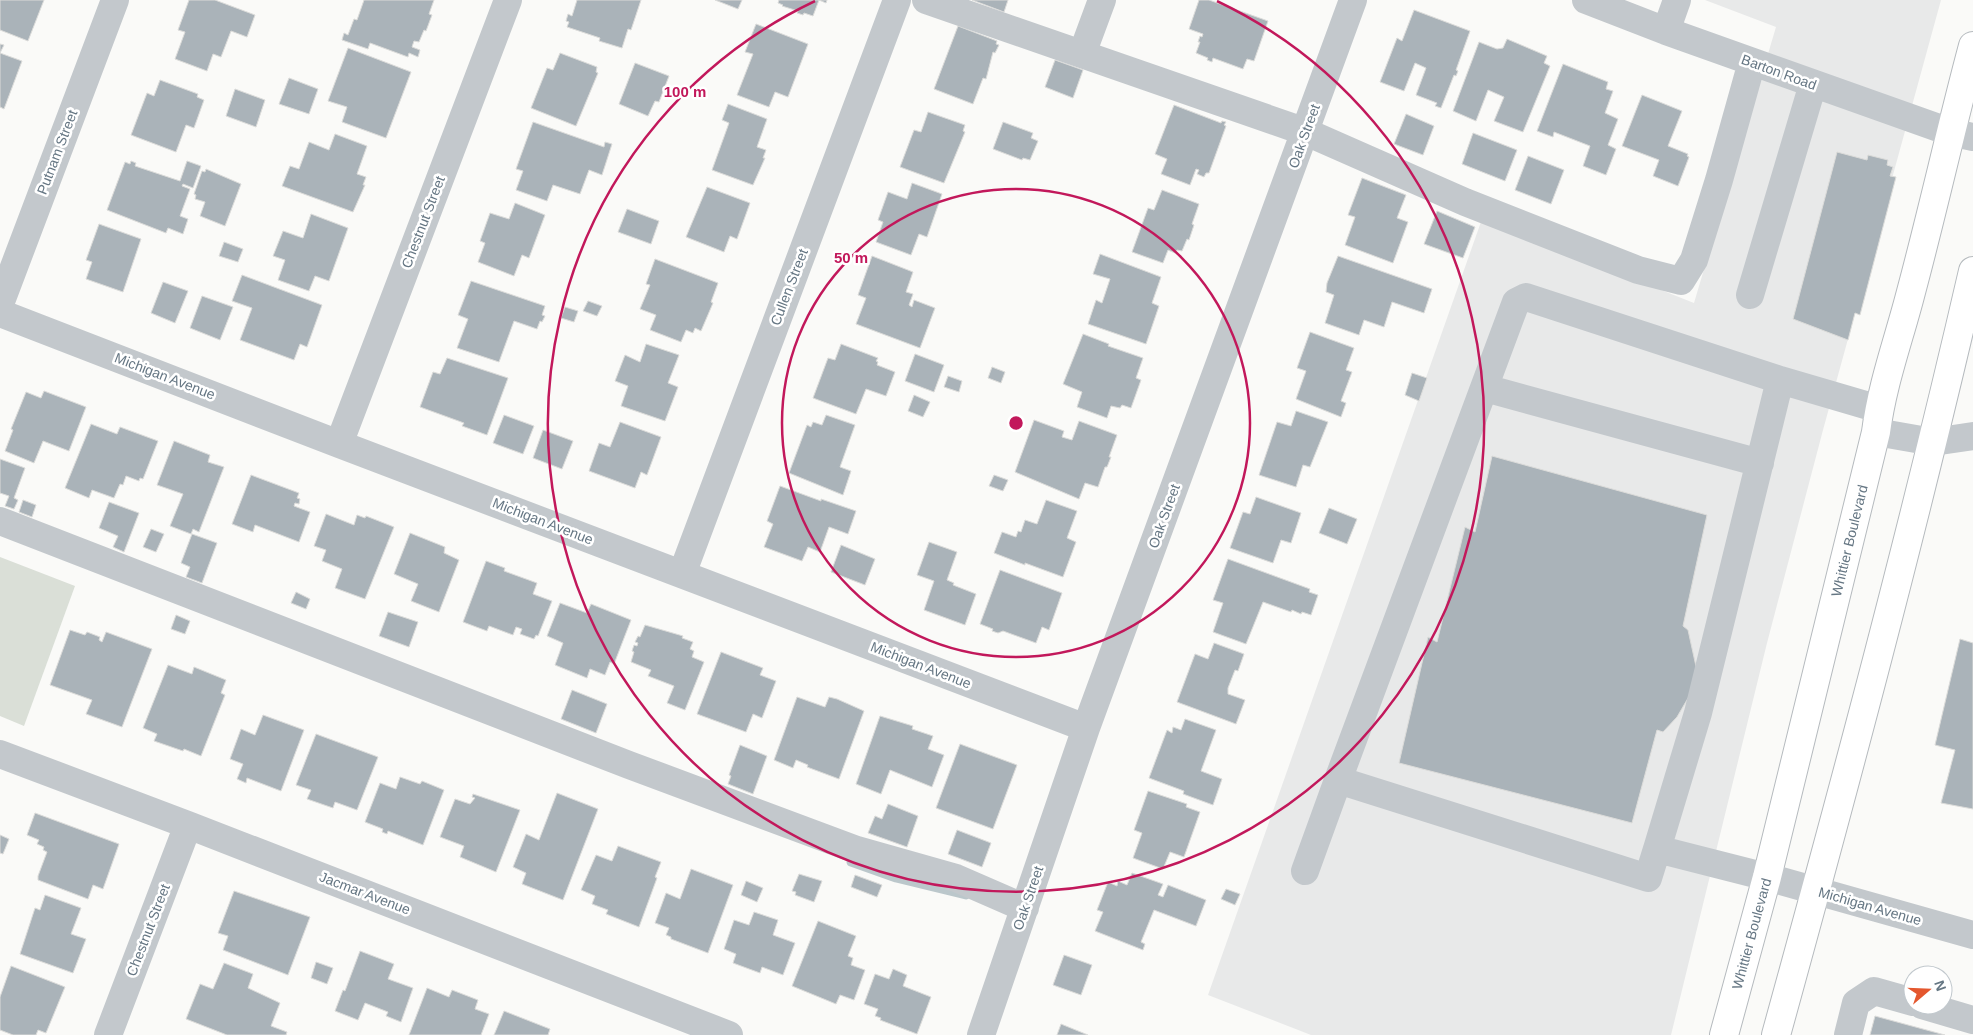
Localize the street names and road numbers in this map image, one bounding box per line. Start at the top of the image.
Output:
street label: Barton Road [1739,51,1819,93]
street label: Oak Street [1285,102,1323,170]
street label: Putnam Street [33,107,81,197]
street label: Chestnut Street [398,174,448,270]
street label: Cullen Street [767,246,811,328]
street label: Michigan Avenue [112,349,218,403]
street label: Oak Street [1145,482,1183,550]
street label: Whittier Boulevard [1828,483,1871,598]
street label: Michigan Avenue [490,494,596,548]
street label: Michigan Avenue [868,638,974,692]
street label: Oak Street [1010,864,1046,932]
street label: Jacmar Avenue [317,868,413,918]
street label: Whittier Boulevard [1729,876,1774,991]
street label: Chestnut Street [123,882,173,978]
street label: Michigan Avenue [1817,884,1924,928]

